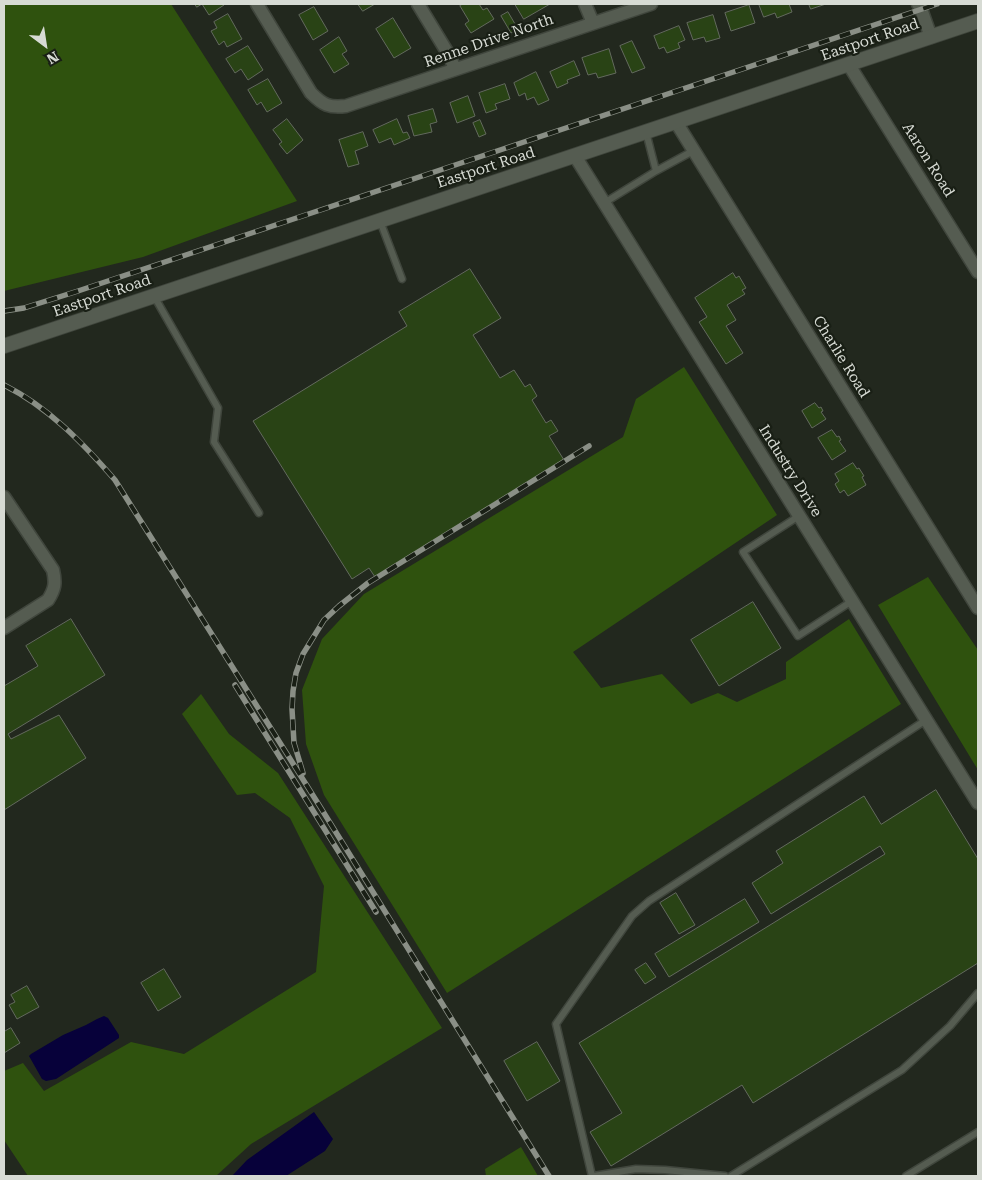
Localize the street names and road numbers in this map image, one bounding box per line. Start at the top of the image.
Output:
street label: Renne Drive North [422,10,556,72]
street label: Eastport Road [819,15,921,65]
street label: Aaron Road [898,120,958,200]
street label: Eastport Road [435,144,537,192]
street label: Eastport Road [51,271,153,321]
street label: Charlie Road [809,313,873,401]
street label: Industry Drive [754,422,826,520]

